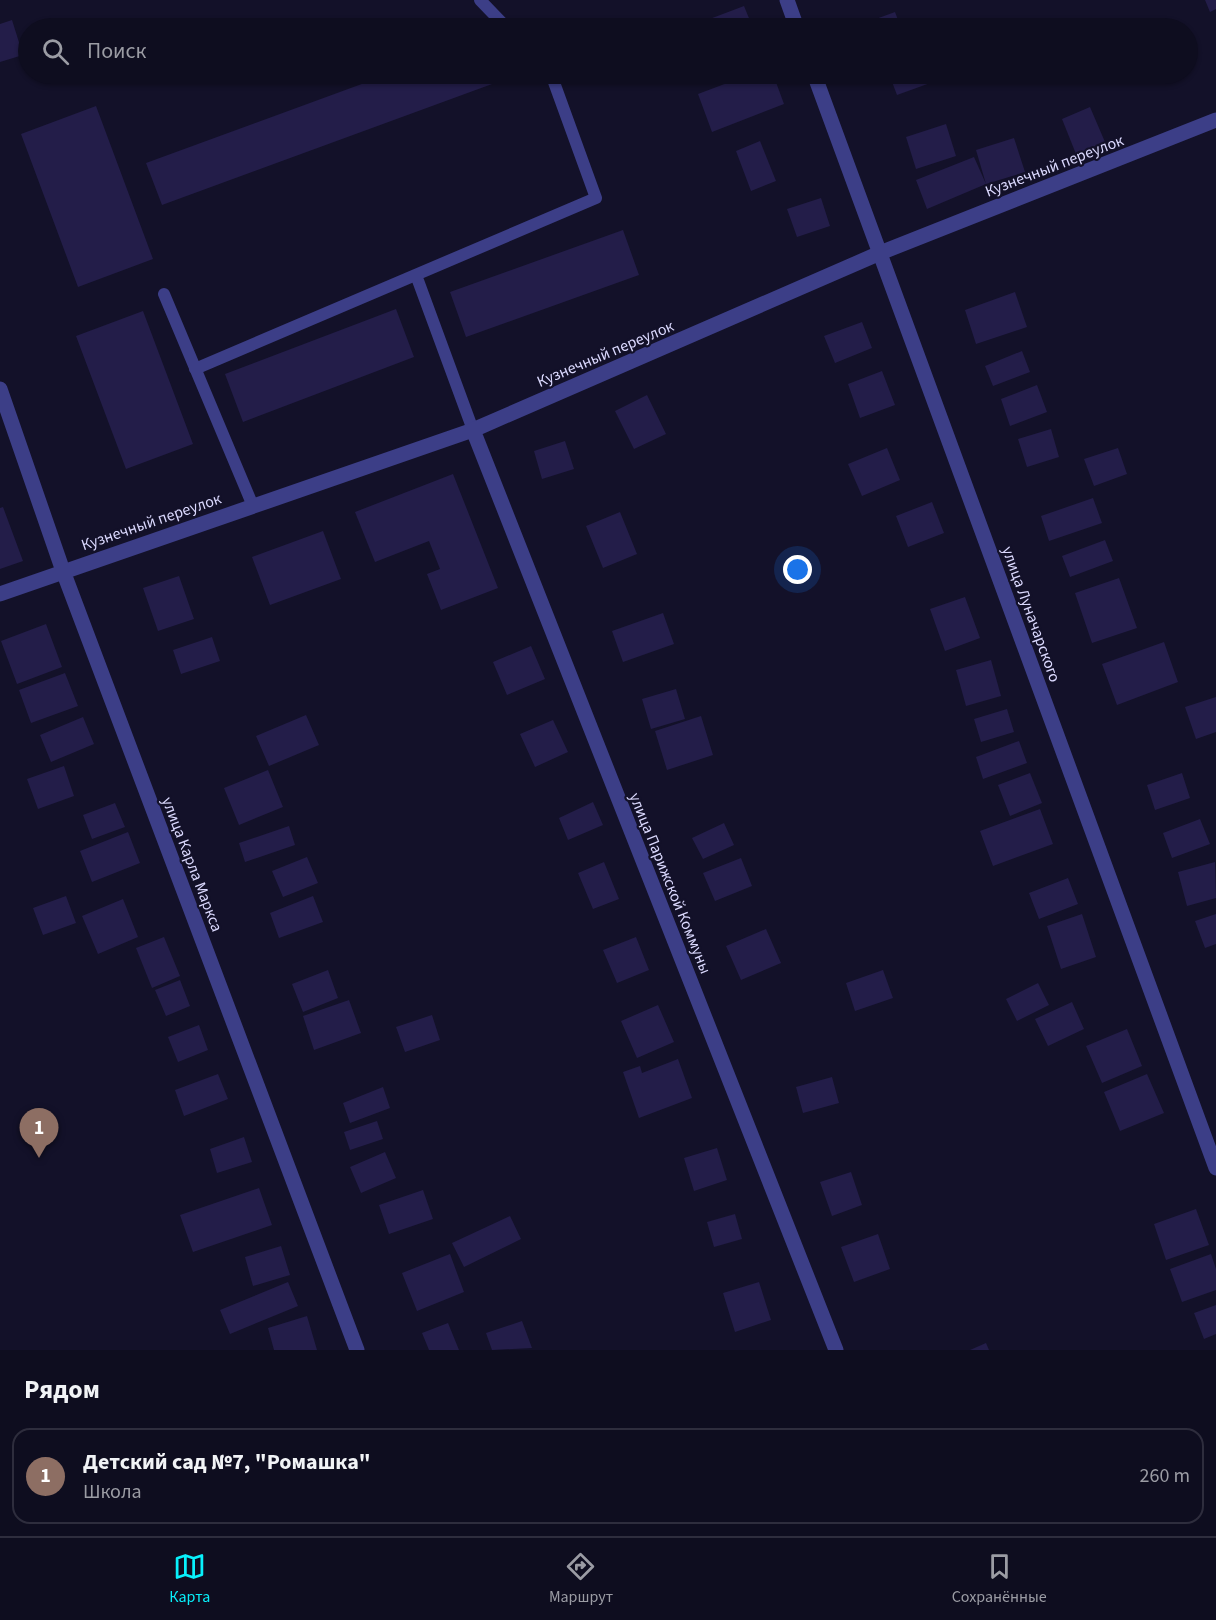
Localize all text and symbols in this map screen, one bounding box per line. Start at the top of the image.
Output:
search box [18,18,1198,84]
icon: search [39,35,72,68]
text: Поиск [87,35,146,67]
street label: Кузнечный переулок [982,129,1127,203]
street label: Кузнечный переулок [534,315,677,393]
street label: Кузнечный переулок [78,488,224,556]
street label: улица Луначарского [996,543,1066,685]
your location [783,555,812,584]
street label: улица Парижской Коммуны [624,790,716,977]
street label: улица Карла Маркса [156,794,228,935]
pin: 1 [20,1108,58,1158]
text: Рядом [24,1371,100,1408]
text: Детский сад №7, "Ромашка" [83,1446,371,1478]
text: 1 [40,1462,51,1490]
text: 260 m [1140,1462,1190,1490]
text: Школа [83,1478,142,1506]
tab: Карта [169,1550,210,1608]
tab: Маршрут [549,1550,613,1608]
tab: Сохранённые [952,1550,1047,1608]

